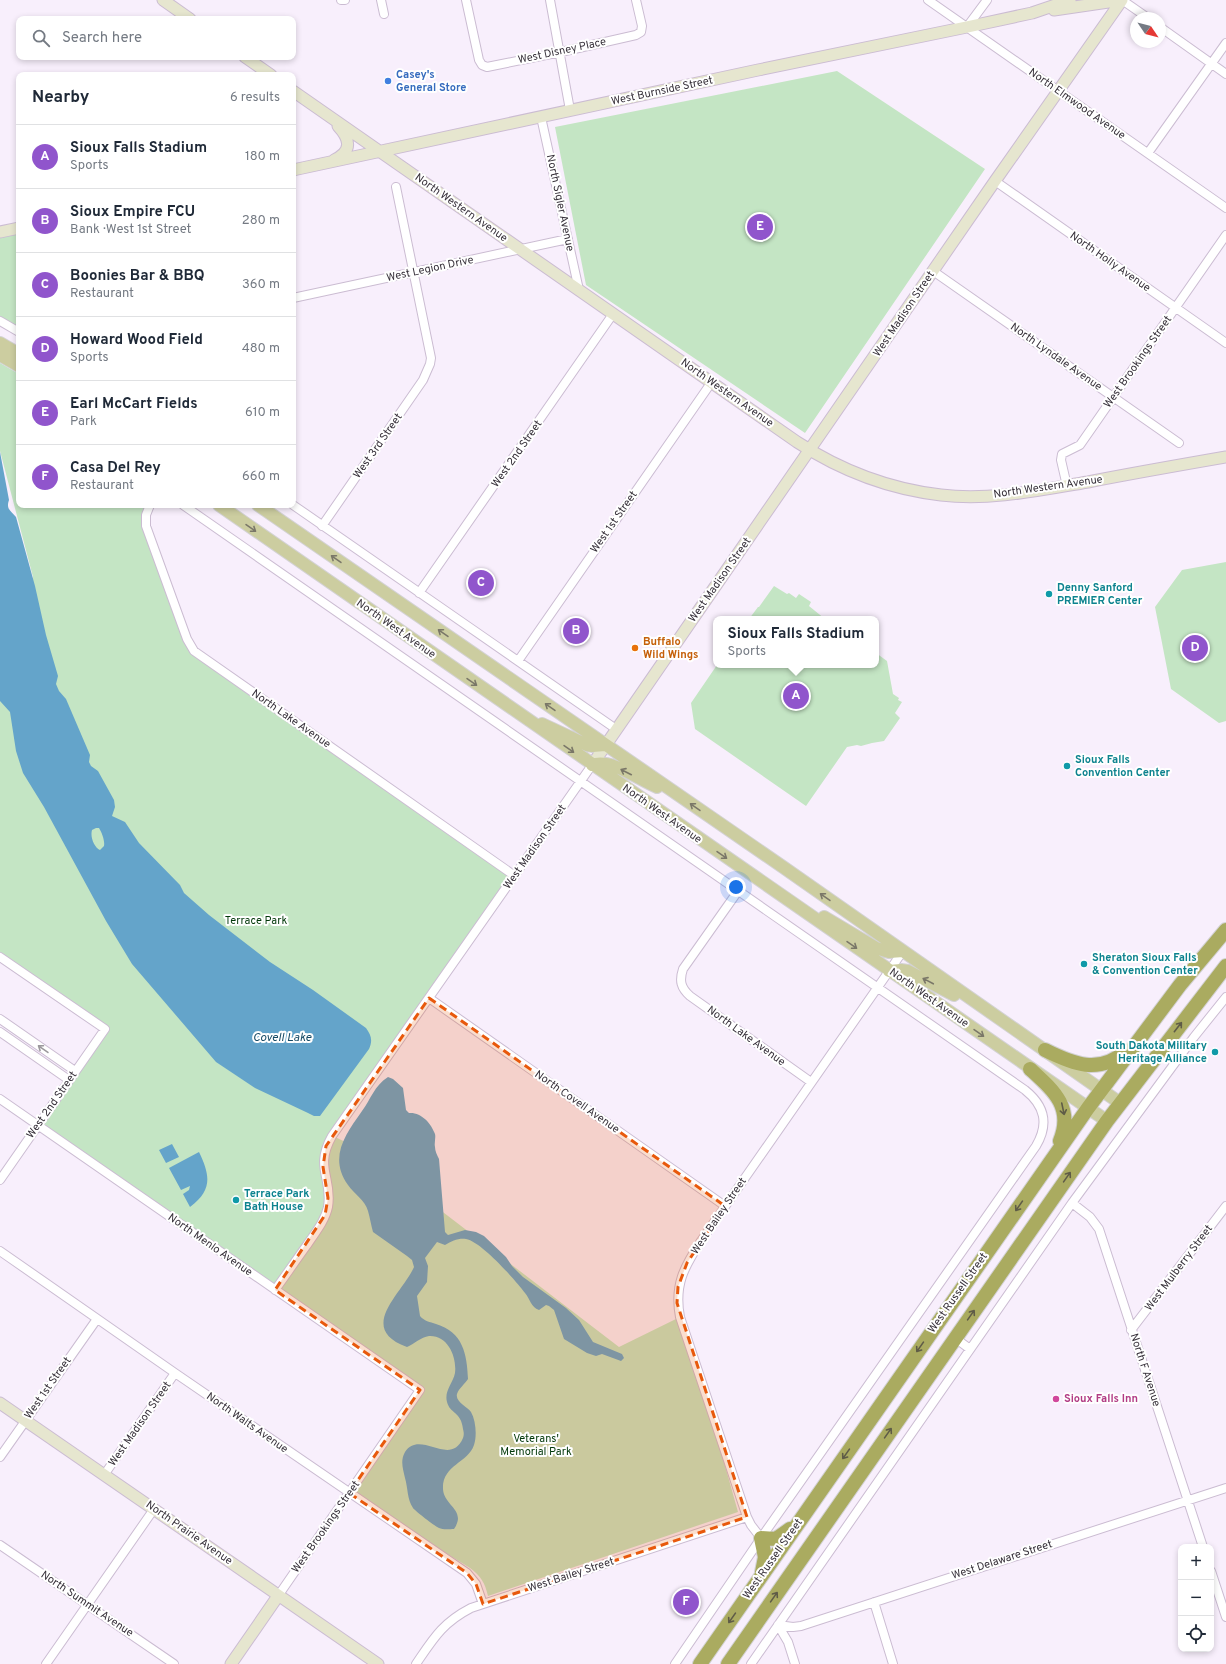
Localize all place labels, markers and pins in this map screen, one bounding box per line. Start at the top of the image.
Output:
place label: Casey's General Store [396,68,466,95]
marker: Casey's General Store [383,76,393,86]
pin: E [747,212,773,242]
pin: C [468,568,494,598]
place label: Denny Sanford PREMIER Center [1057,581,1143,608]
marker: Denny Sanford PREMIER Center [1044,589,1054,599]
pin: B [563,616,589,646]
pin: D [1182,633,1208,663]
place label: Buffalo Wild Wings [643,635,699,662]
marker: Buffalo Wild Wings [630,643,640,653]
pin: A [783,681,809,711]
place label: Sioux Falls Convention Center [1075,753,1171,780]
marker: Sioux Falls Convention Center [1062,761,1072,771]
place label: Sheraton Sioux Falls & Convention Center [1092,951,1198,978]
marker: Sheraton Sioux Falls & Convention Center [1079,959,1089,969]
place label: South Dakota Military Heritage Alliance [1096,1039,1207,1066]
marker: South Dakota Military Heritage Alliance [1210,1047,1220,1057]
place label: Terrace Park Bath House [244,1187,309,1214]
marker: Terrace Park Bath House [231,1195,241,1205]
place label: Sioux Falls Inn [1064,1392,1138,1406]
marker: Sioux Falls Inn [1051,1394,1061,1404]
pin: F [673,1587,699,1617]

